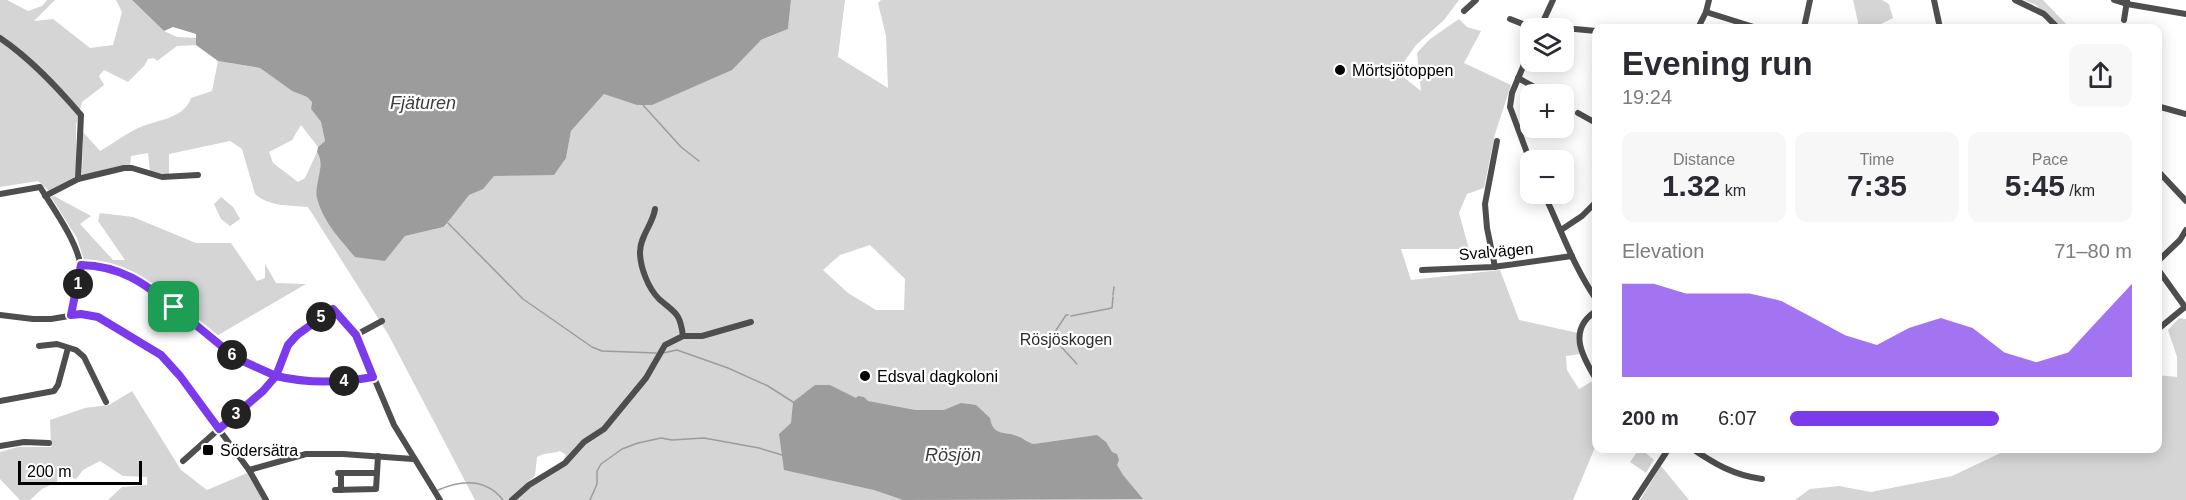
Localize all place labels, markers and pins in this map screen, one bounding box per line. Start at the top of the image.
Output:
place label: Mörtsjötoppen [1352,62,1453,79]
marker: Mörtsjötoppen [1333,63,1347,77]
pin: 1 [63,269,93,299]
pin [148,281,199,332]
pin: 5 [306,302,336,332]
pin: 6 [217,340,247,370]
pin: 4 [329,366,359,396]
place label: Edsval dagkoloni [877,368,998,385]
marker: Edsval dagkoloni [858,369,872,383]
pin: 3 [221,399,251,429]
place label: Södersätra [220,442,298,459]
marker: Södersätra [201,443,215,457]

